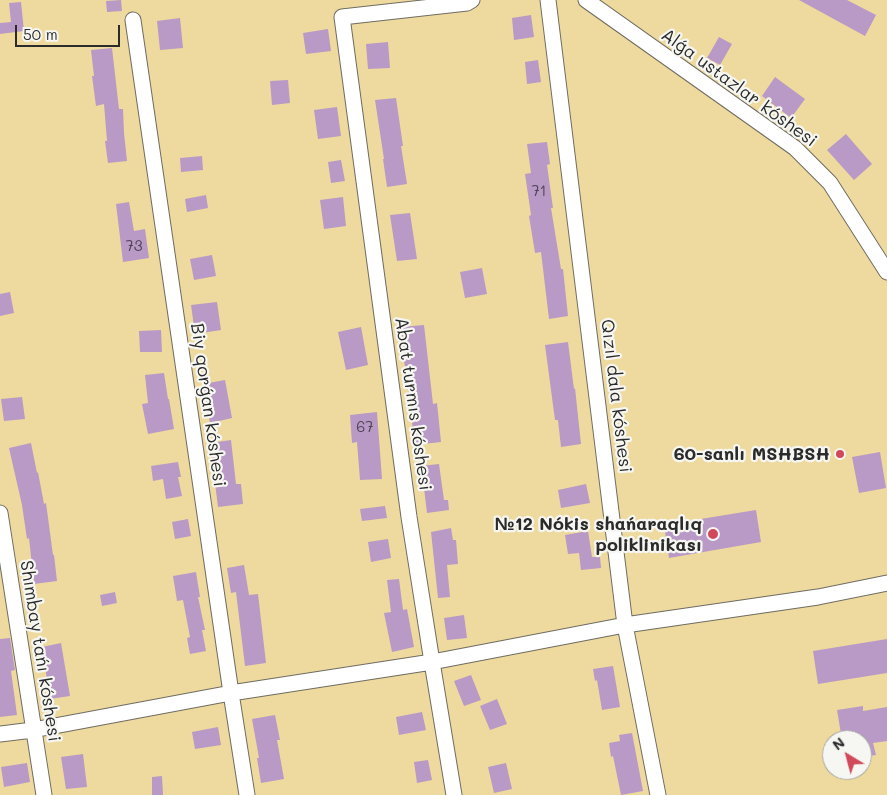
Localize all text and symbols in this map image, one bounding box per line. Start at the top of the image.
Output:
scale bar [18,15,122,47]
text: 50 m [23,24,58,44]
street label: Alǵa ustazlar kóshesi [657,24,821,152]
house number: 71 [531,182,547,200]
house number: 73 [125,237,143,255]
street label: Abat turmıs kóshesi [390,316,436,492]
street label: Qızıl dala kóshesi [596,318,636,474]
street label: Biy qorǵan kóshesi [186,322,230,488]
house number: 67 [356,418,374,436]
place label: 60-sanlı MSHBSH [674,443,830,465]
marker: 60-sanlı MSHBSH [834,448,846,460]
place label: №12 Nókis shańaraqlıq poliklinikası [495,513,702,556]
marker: №12 Nókis shańaraqlıq poliklinikası [706,527,720,541]
street label: Shımbay tańı kóshesi [15,559,65,743]
north arrow [822,730,872,780]
text: N [828,733,848,754]

